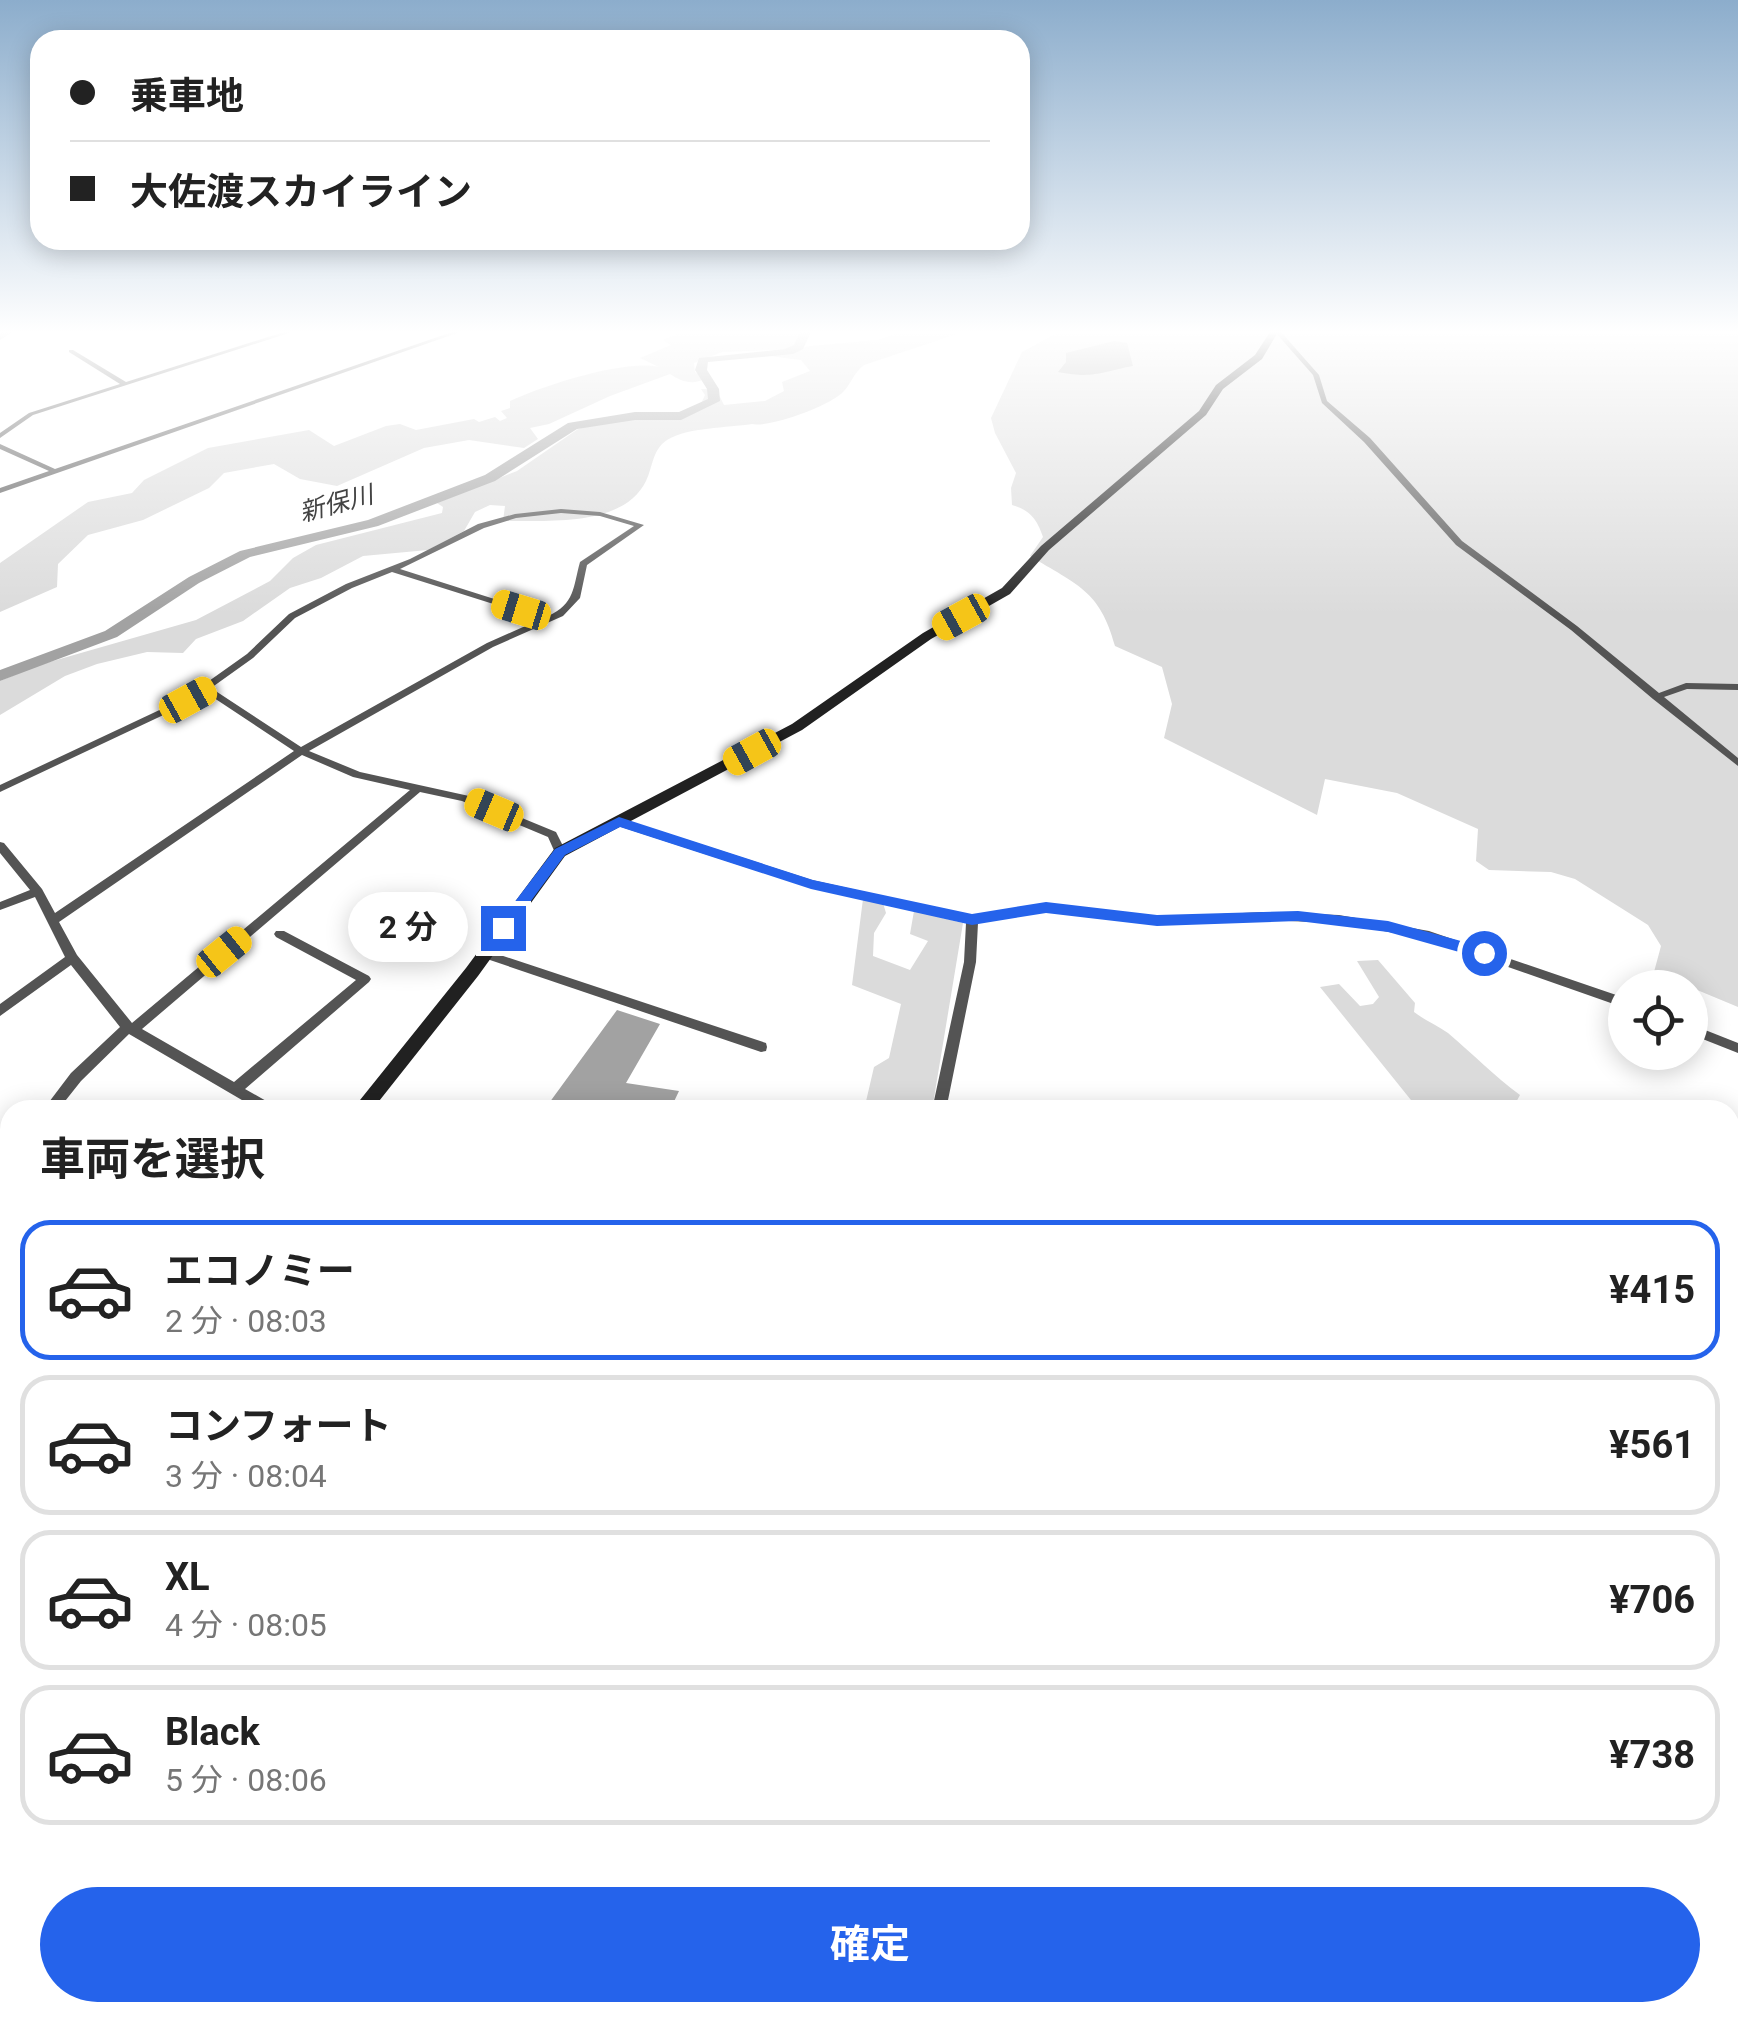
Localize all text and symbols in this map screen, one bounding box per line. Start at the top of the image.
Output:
text: 乗車地 [130,74,244,118]
text: 大佐渡スカイライン [130,170,472,214]
water label: 新保川 [296,479,379,527]
car [488,587,554,633]
car [927,589,995,645]
car [154,672,222,728]
car [718,724,786,780]
car [461,784,527,836]
callout: 2 分 [348,893,468,963]
route end [481,906,526,951]
text: 2 分 [379,908,437,946]
car [191,921,257,983]
route start [1462,931,1507,976]
map controls [1608,970,1708,1070]
button: locate [1608,970,1708,1070]
text: 車両を選択 [40,1133,265,1186]
icon: car [45,1245,135,1335]
text: エコノミー [165,1249,355,1293]
text: ¥415 [1609,1268,1695,1312]
text: 2 分 · 08:03 [165,1302,327,1340]
icon: car [45,1400,135,1490]
text: コンフォート [165,1404,392,1448]
text: ¥561 [1609,1423,1695,1467]
text: 3 分 · 08:04 [165,1457,327,1495]
icon: car [45,1555,135,1645]
text: XL [165,1555,210,1599]
text: ¥706 [1609,1578,1695,1622]
text: 4 分 · 08:05 [165,1606,327,1644]
icon: car [45,1710,135,1800]
text: Black [165,1710,260,1754]
text: ¥738 [1609,1733,1695,1777]
text: 5 分 · 08:06 [165,1761,327,1799]
button: 確定 [40,1887,1700,2002]

